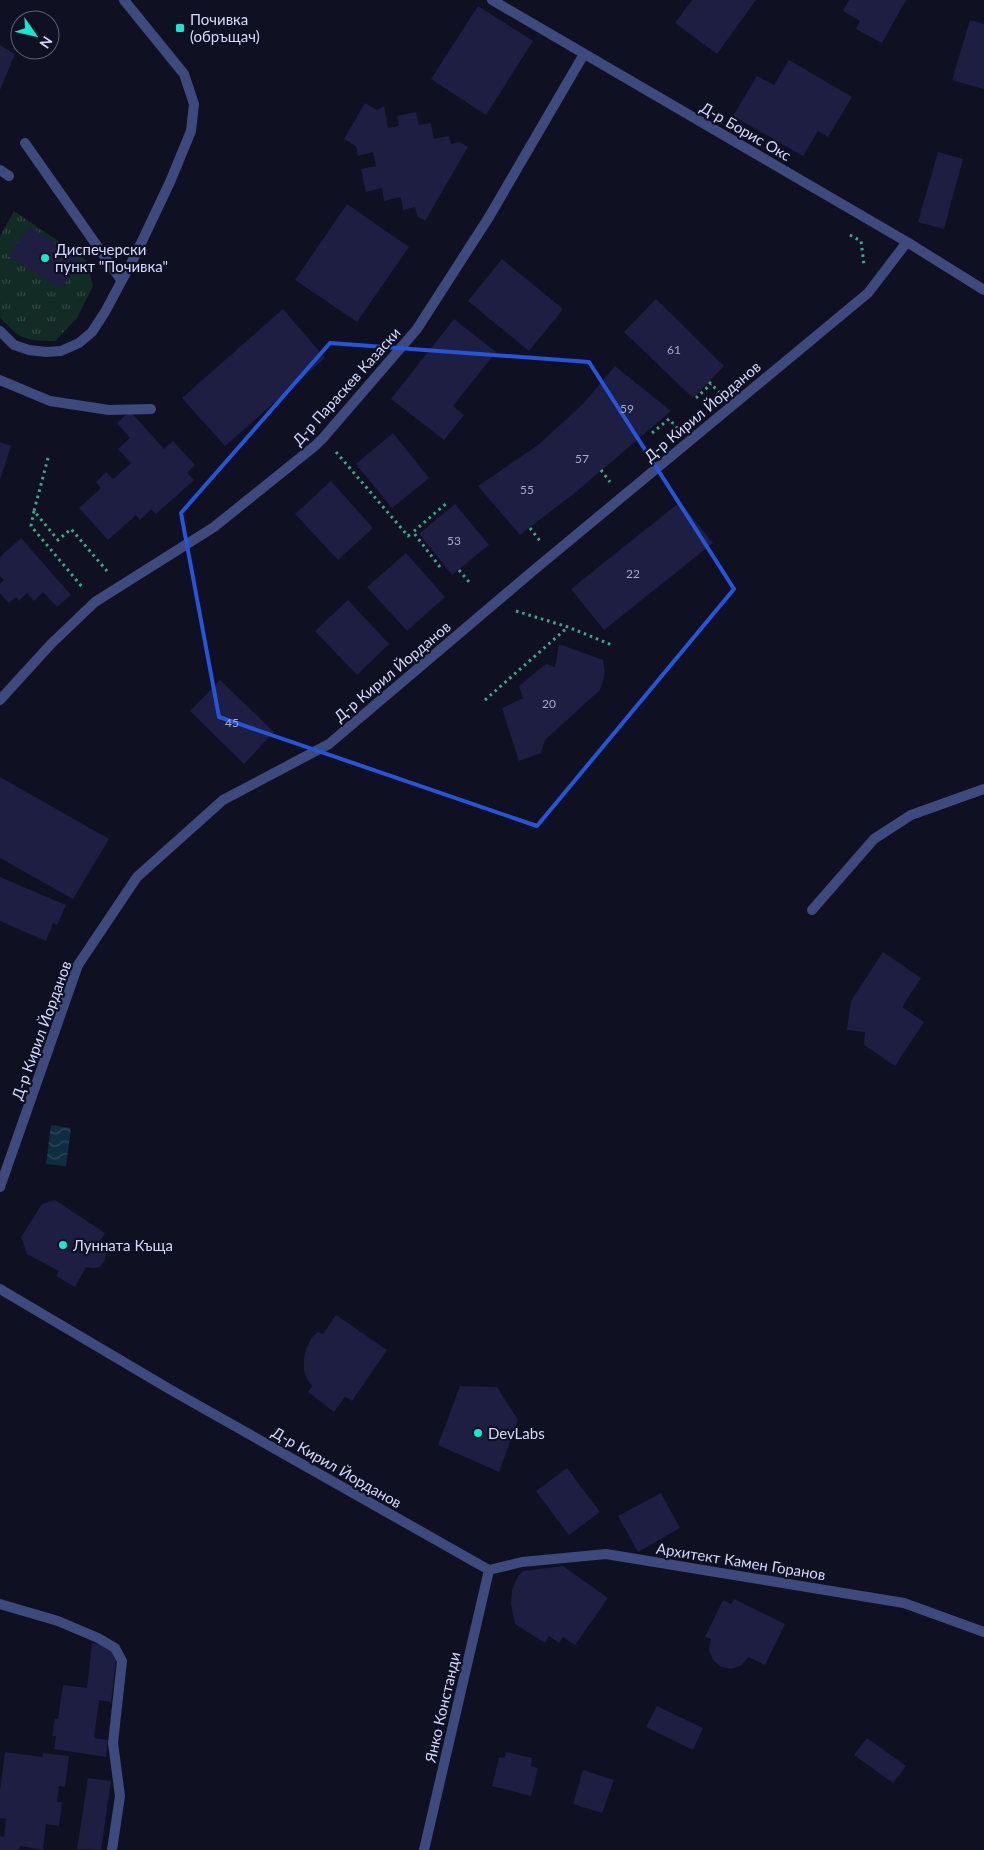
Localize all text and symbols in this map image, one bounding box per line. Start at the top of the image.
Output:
north arrow [10,10,60,60]
place label: Почивка (обръщач) [190,10,260,45]
marker: Почивка (обръщач) [174,22,186,34]
text: N [36,33,56,52]
street label: Д-р Борис Окс [697,98,795,164]
place label: Диспечерски пункт "Почивка" [55,240,168,275]
marker: Диспечерски пункт "Почивка" [39,252,51,264]
street label: Д-р Параскев Казаски [288,323,404,449]
house number: 61 [667,342,681,357]
street label: Д-р Кирил Йорданов [640,357,764,465]
house number: 59 [620,401,634,416]
house number: 57 [575,451,589,466]
house number: 55 [520,482,534,497]
house number: 53 [447,533,461,548]
house number: 22 [626,566,640,581]
street label: Д-р Кирил Йорданов [330,617,454,725]
house number: 20 [542,696,556,711]
house number: 45 [225,715,239,730]
street label: Д-р Кирил Йорданов [7,958,75,1102]
place label: Лунната Къща [72,1236,173,1254]
marker: Лунната Къща [57,1239,69,1251]
street label: Д-р Кирил Йорданов [269,1423,405,1511]
place label: DevLabs [488,1424,545,1442]
marker: DevLabs [472,1427,484,1439]
street label: Архитект Камен Горанов [655,1539,827,1583]
street label: Янко Констанди [420,1650,463,1765]

